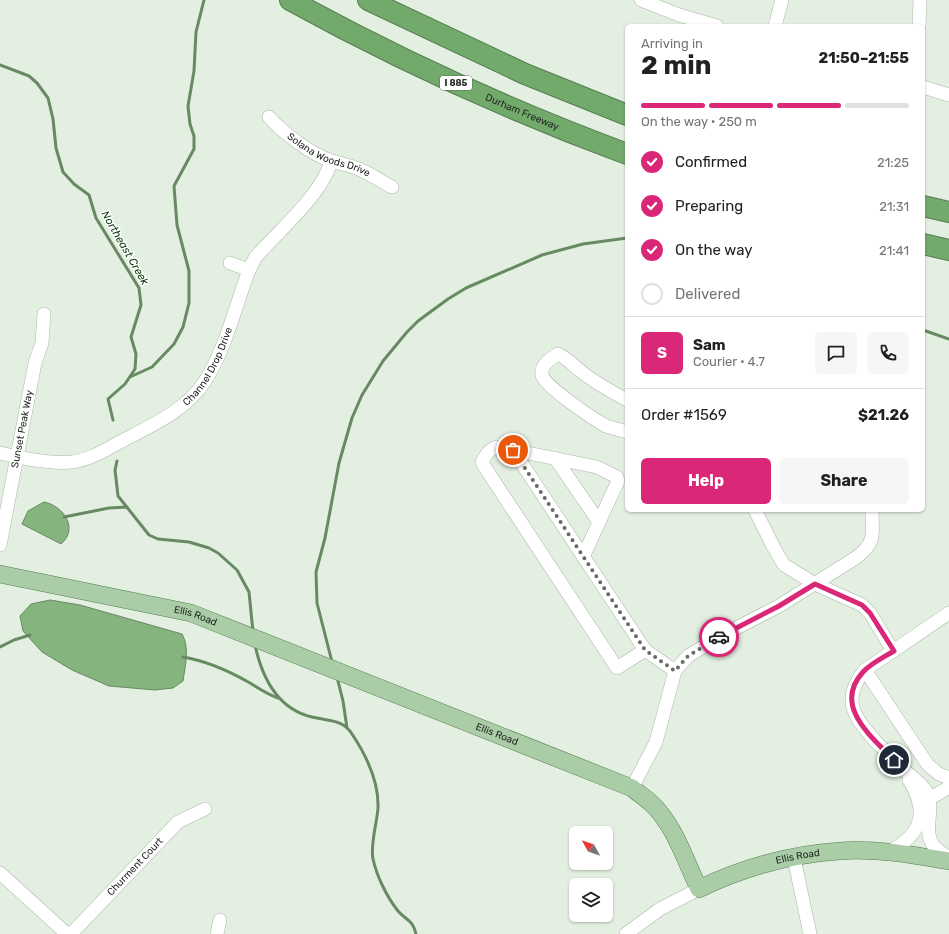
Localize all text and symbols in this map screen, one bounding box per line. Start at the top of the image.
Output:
text: Arriving in [641,36,703,51]
text: 21:50–21:55 [818,49,909,67]
text: 2 min [641,50,711,81]
road number: I 885 [440,76,472,90]
street label: Durham Freeway [483,91,561,133]
text: On the way · 250 m [641,114,757,129]
street label: Solana Woods Drive [285,130,372,180]
icon: check [641,151,663,173]
text: Confirmed [675,153,747,171]
text: 21:25 [877,155,909,170]
icon: check [641,195,663,217]
text: Preparing [675,197,743,215]
text: 21:31 [879,199,909,214]
water label: Northeast Creek [98,209,152,288]
icon: check [641,239,663,261]
text: On the way [675,241,753,259]
text: 21:41 [879,243,909,258]
text: Delivered [675,285,740,303]
street label: Channel Drop Drive [181,325,235,408]
button: chat [815,332,857,374]
button: phone [867,332,909,374]
text: Sam [693,336,726,354]
text: S [657,344,667,362]
text: Courier · 4.7 [693,354,765,369]
street label: Sunset Peak Way [9,389,36,469]
text: Order #1569 [641,406,727,424]
text: $21.26 [858,406,909,424]
pin [496,433,530,467]
icon: bag [502,439,524,461]
button: Help [641,458,771,504]
button: Share [779,458,909,504]
street label: Ellis Road [173,604,219,629]
courier [699,617,739,657]
icon: car [708,626,730,648]
street label: Ellis Road [474,721,520,748]
pin [877,743,911,777]
icon: home [883,749,905,771]
north arrow [569,826,613,870]
map controls [569,826,613,922]
street label: Churment Court [105,835,166,898]
street label: Ellis Road [774,847,821,867]
button: layers [569,878,613,922]

